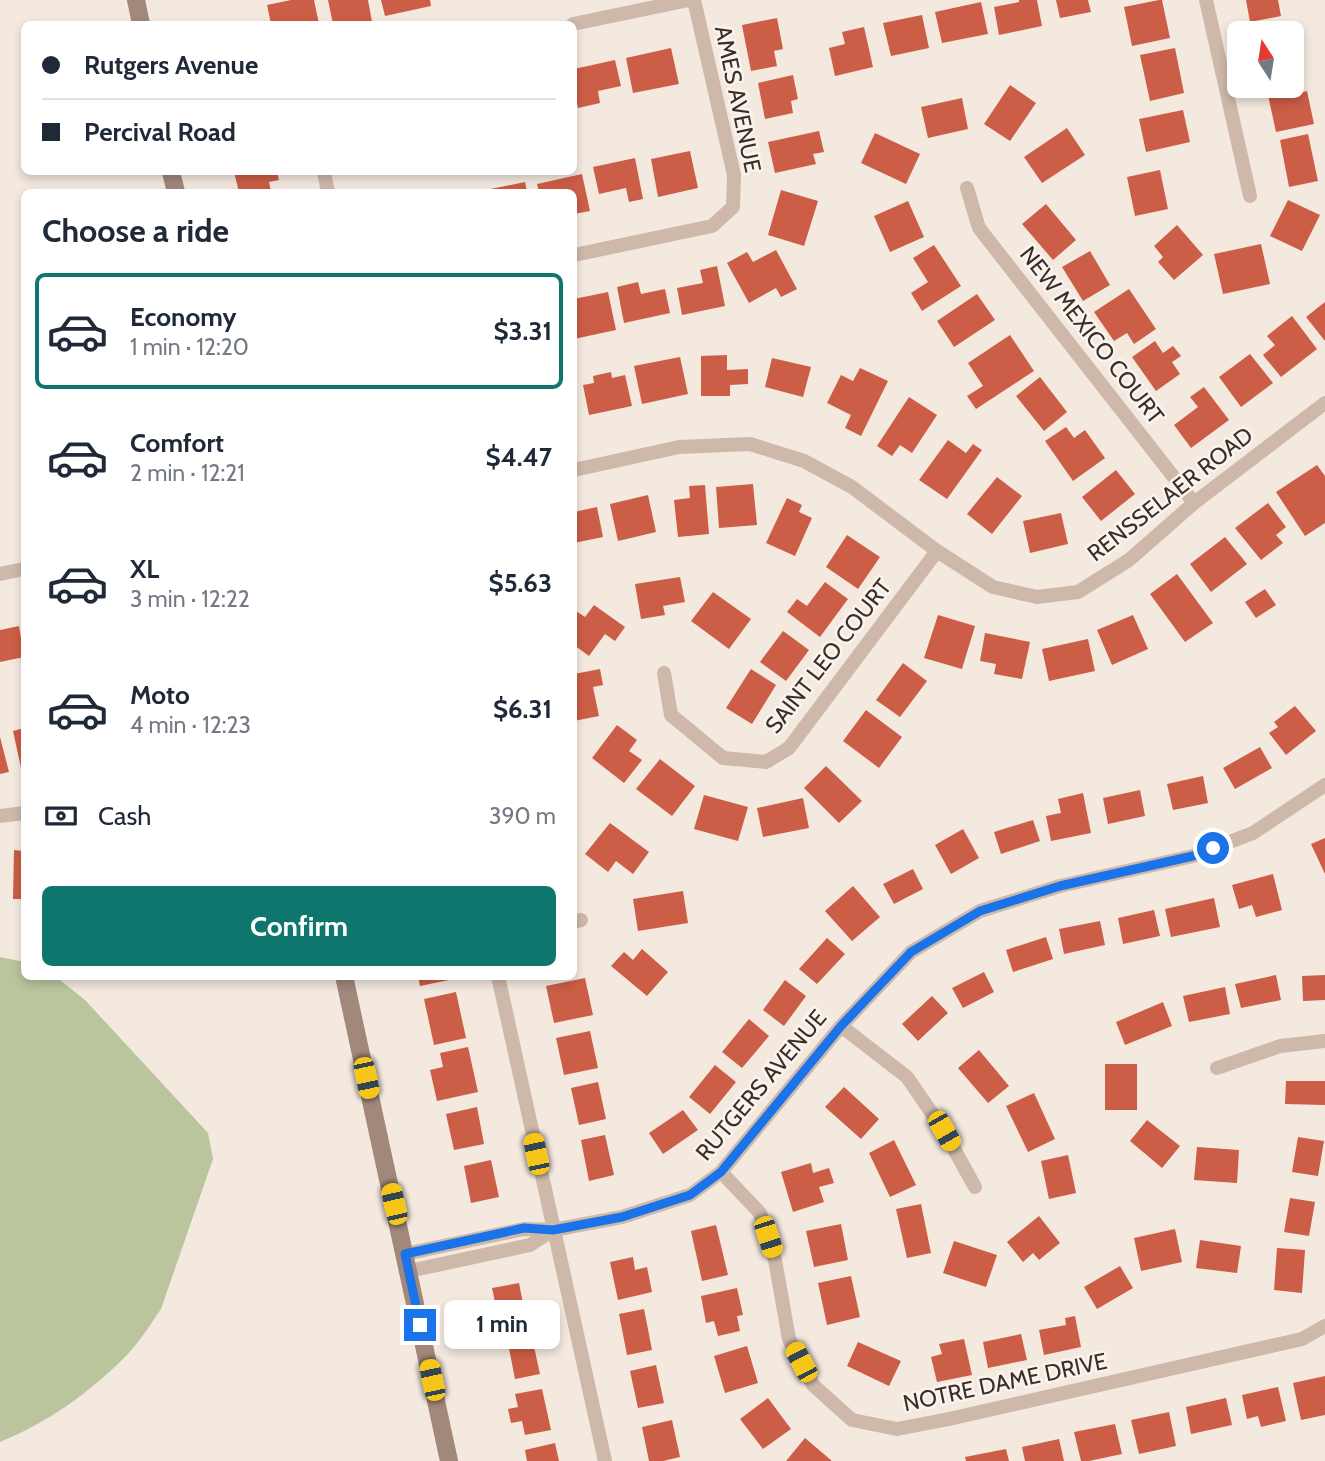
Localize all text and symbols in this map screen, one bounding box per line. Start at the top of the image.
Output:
north arrow [1227,21,1304,98]
map controls [1227,21,1304,98]
street label: AMES AVENUE [709,23,767,175]
text: Rutgers Avenue [84,49,258,81]
text: Percival Road [84,116,236,148]
text: Choose a ride [42,211,229,250]
street label: NEW MEXICO COURT [1014,241,1170,429]
icon: car [46,300,109,363]
text: Economy [130,301,236,333]
text: $3.31 [494,315,552,347]
text: 1 min · 12:20 [130,333,249,361]
street label: RENSSELAER ROAD [1082,421,1258,567]
icon: car [46,426,109,489]
text: Comfort [130,427,224,459]
text: $4.47 [486,441,552,473]
text: 2 min · 12:21 [130,459,245,487]
icon: car [46,552,109,615]
text: XL [130,553,159,585]
text: $5.63 [489,567,552,599]
street label: SAINT LEO COURT [759,573,897,739]
text: 3 min · 12:22 [130,585,250,613]
icon: car [46,678,109,741]
text: Moto [130,679,190,711]
text: $6.31 [493,693,552,725]
text: 4 min · 12:23 [130,711,251,739]
icon: cash [42,797,80,835]
text: Cash [98,800,151,832]
text: 390 m [489,802,556,830]
route start [1197,832,1229,864]
button: Confirm [42,886,556,966]
street label: RUTGERS AVENUE [690,1004,832,1166]
car [352,1055,381,1101]
car [925,1108,964,1154]
car [522,1131,551,1177]
car [380,1181,409,1227]
car [752,1214,785,1260]
callout: 1 min [444,1300,560,1350]
route end [404,1309,436,1341]
text: 1 min [476,1310,528,1338]
car [782,1339,821,1385]
street label: NOTRE DAME DRIVE [900,1347,1110,1417]
car [418,1357,447,1403]

